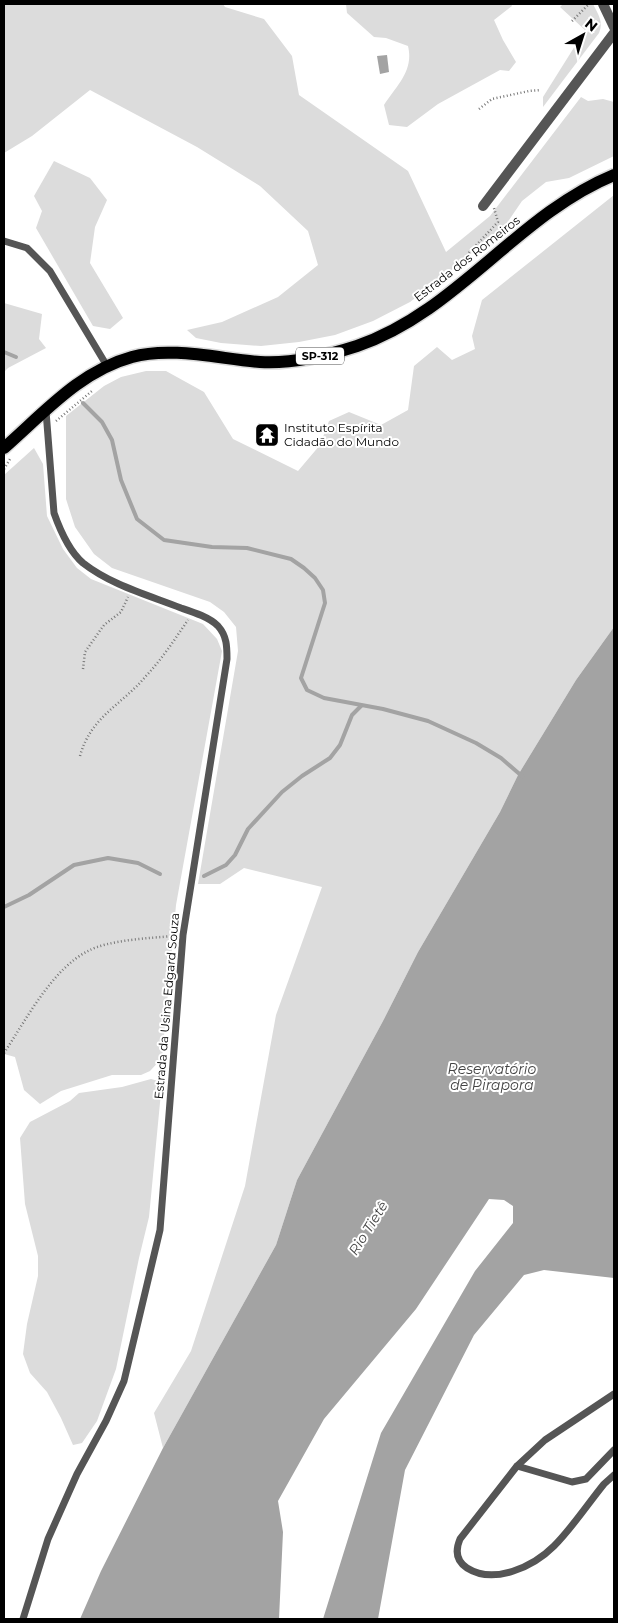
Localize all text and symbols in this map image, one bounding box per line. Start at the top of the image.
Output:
north arrow [558,10,608,60]
text: N [581,14,601,35]
street label: Estrada dos Romeiros [411,212,523,305]
road number: SP-312 [296,348,344,364]
place label: Instituto Espírita Cidadão do Mundo [284,420,399,449]
temple icon: Instituto Espírita Cidadão do Mundo [254,422,280,448]
street label: Estrada da Usina Edgard Souza [151,912,182,1100]
water label: Reservatório de Pirapora [448,1060,537,1094]
water label: Rio Tietê [344,1198,392,1258]

